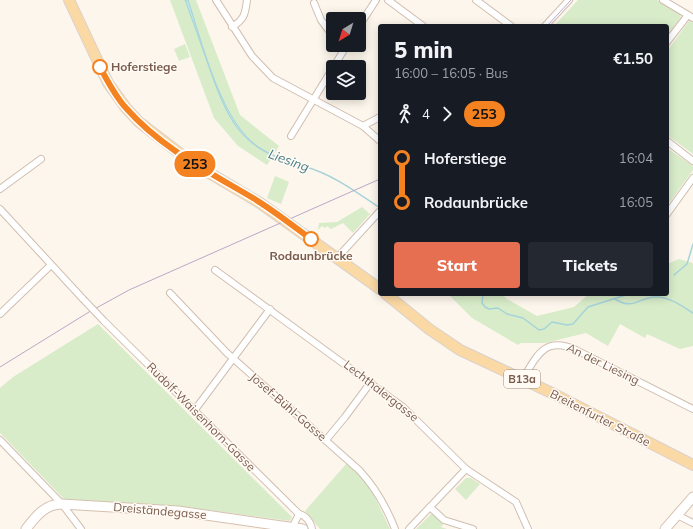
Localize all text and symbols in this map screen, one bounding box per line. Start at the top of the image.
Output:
north arrow [326,12,366,52]
map controls [326,12,366,100]
text: 5 min [394,36,453,64]
text: €1.50 [613,49,653,68]
marker: Hoferstiege [92,59,108,75]
place label: Hoferstiege [111,59,177,74]
button: layers [326,60,366,100]
text: 16:00 – 16:05 · Bus [394,65,508,81]
icon: walk [394,103,416,125]
icon: forward [436,103,458,125]
text: 253 [472,105,497,123]
text: 4 [422,106,430,122]
water label: Liesing [266,145,312,175]
text: Hoferstiege [424,149,507,168]
text: 16:04 [619,150,653,166]
line badge: 253 [172,151,218,177]
text: 253 [182,155,208,173]
text: Rodaunbrücke [424,193,528,212]
text: 16:05 [619,194,653,210]
marker: Rodaunbrücke [303,231,319,247]
button: Start [394,242,520,288]
button: Tickets [528,242,653,288]
place label: Rodaunbrücke [269,248,353,263]
street label: An der Liesing [564,339,642,388]
street label: Lechthalergasse [341,357,422,425]
street label: Rudolf-Waisenhorn-Gasse [144,359,259,474]
street label: Josef-Bühl-Gasse [247,369,330,444]
road number: B13a [504,370,540,388]
street label: Breitenfurter Straße [548,386,653,449]
street label: Dreiständegasse [113,499,207,522]

